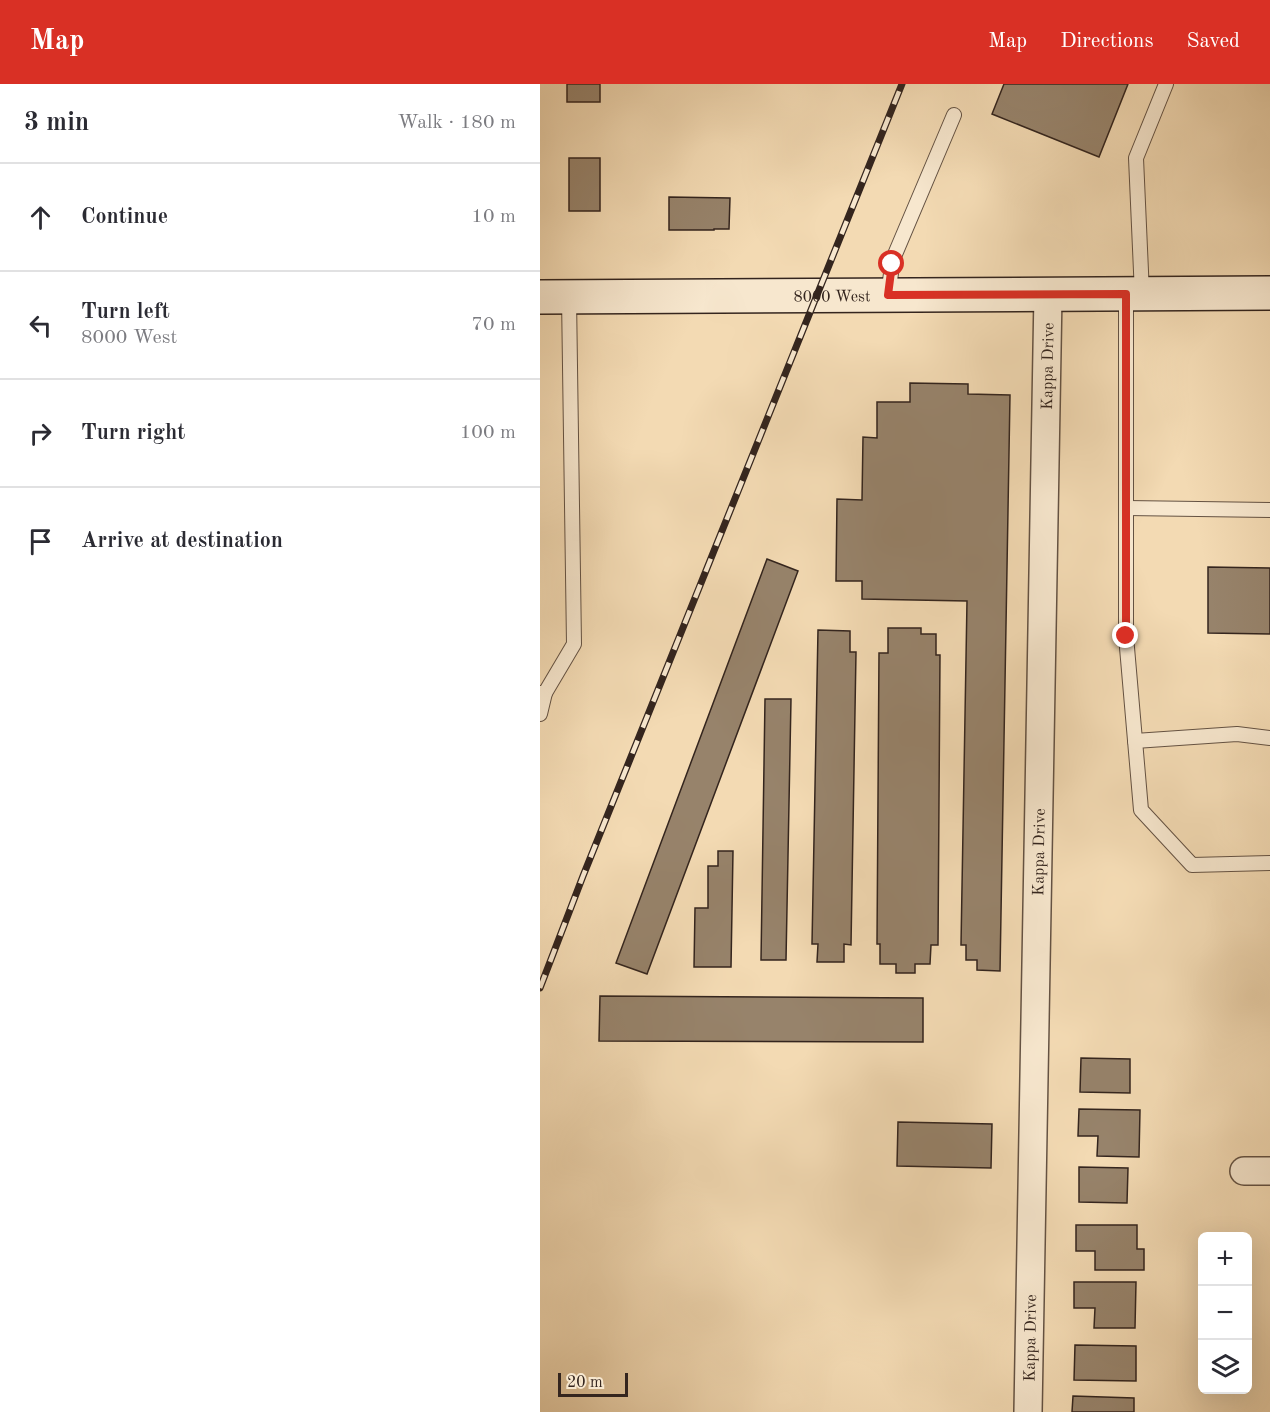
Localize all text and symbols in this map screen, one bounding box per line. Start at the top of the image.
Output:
text: Map [30,28,84,56]
text: Map [988,31,1027,52]
text: Directions [1060,31,1154,52]
text: Saved [1187,31,1240,52]
text: 3 min [24,110,89,136]
text: Walk · 180 m [397,113,516,133]
icon: ahead [24,201,57,234]
text: Continue [81,206,168,228]
text: 10 m [471,207,516,227]
route start [878,250,904,276]
street label: 8000 West [793,289,871,306]
text: Turn left [81,301,170,323]
icon: left [24,309,57,342]
text: 70 m [471,315,516,335]
street label: Kappa Drive [1040,322,1057,410]
text: 8000 West [81,328,177,348]
icon: right [24,417,57,450]
text: Turn right [81,422,185,444]
text: 100 m [460,423,516,443]
icon: arrive [24,525,57,558]
text: Arrive at destination [81,530,283,552]
route end [1112,622,1138,648]
street label: Kappa Drive [1031,808,1049,896]
map controls [1198,1232,1252,1394]
button: + [1198,1232,1252,1286]
button: − [1198,1286,1252,1340]
street label: Kappa Drive [1023,1294,1040,1382]
button: layers [1198,1340,1252,1394]
scale bar [558,1370,628,1398]
text: 20 m [567,1375,603,1391]

